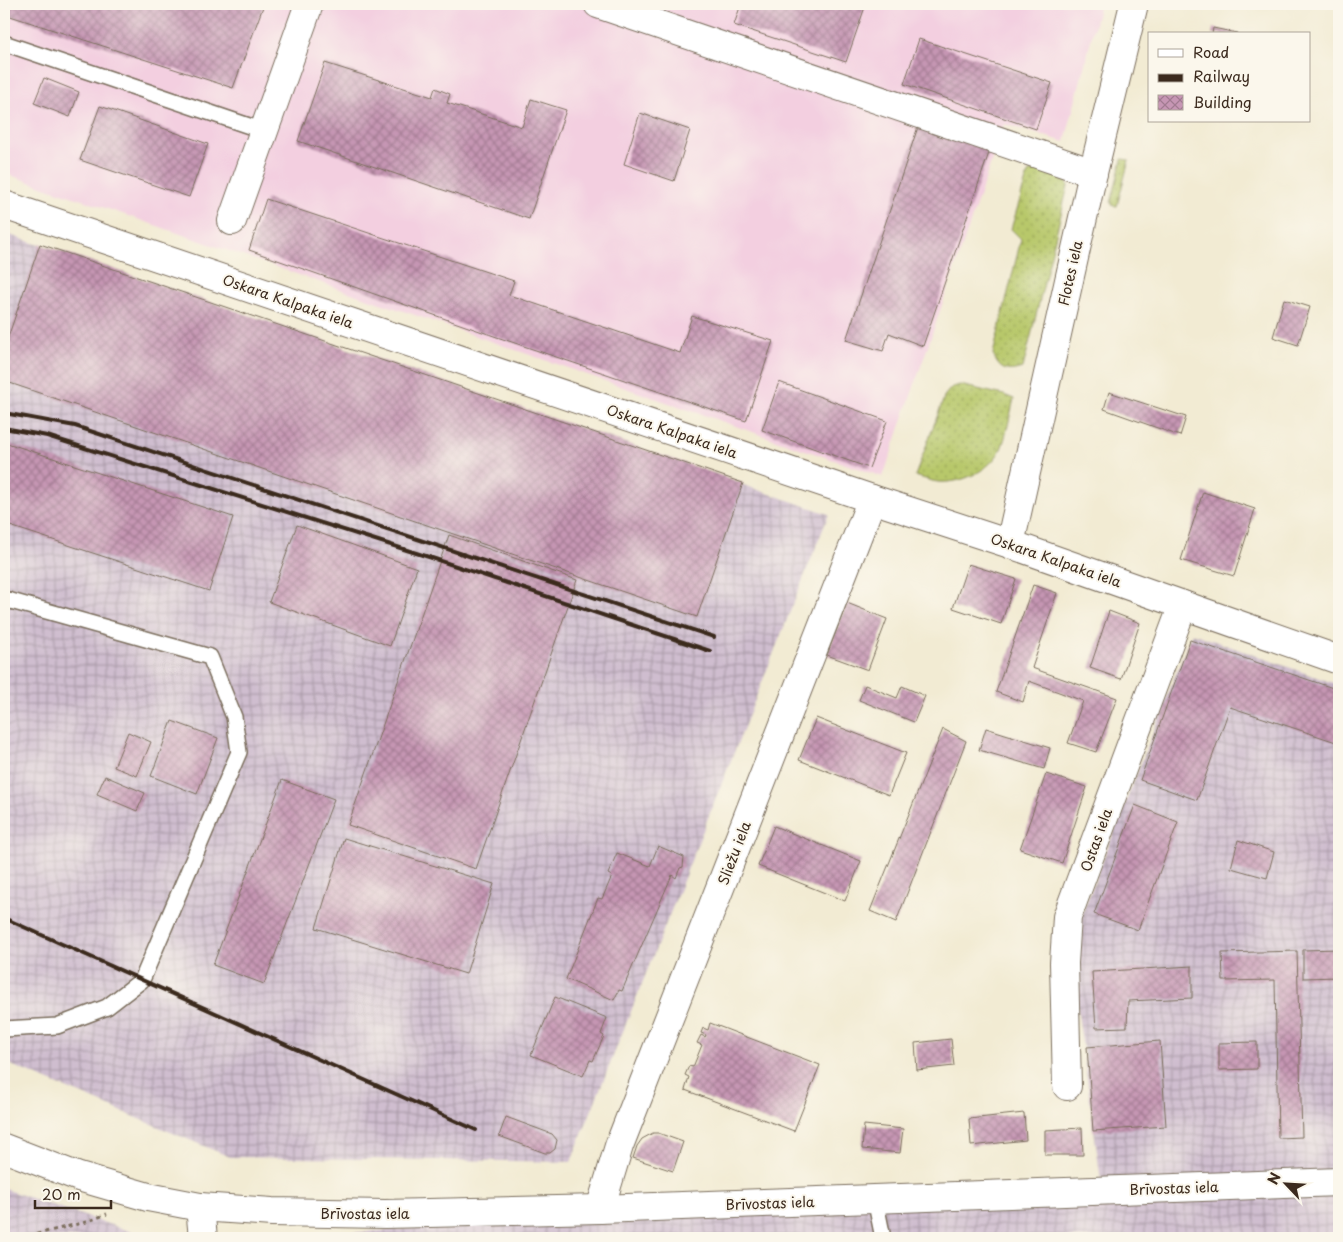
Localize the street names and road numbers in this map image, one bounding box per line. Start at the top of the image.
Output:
street label: Flotes iela [1052,238,1088,308]
street label: Oskara Kalpaka iela [220,269,356,333]
street label: Oskara Kalpaka iela [604,399,740,463]
street label: Oskara Kalpaka iela [988,528,1124,592]
street label: Ostas iela [1075,805,1117,875]
street label: Sliežu iela [712,818,756,888]
street label: Brīvostas iela [1129,1176,1219,1200]
street label: Brīvostas iela [725,1191,815,1215]
street label: Brīvostas iela [321,1203,410,1224]

